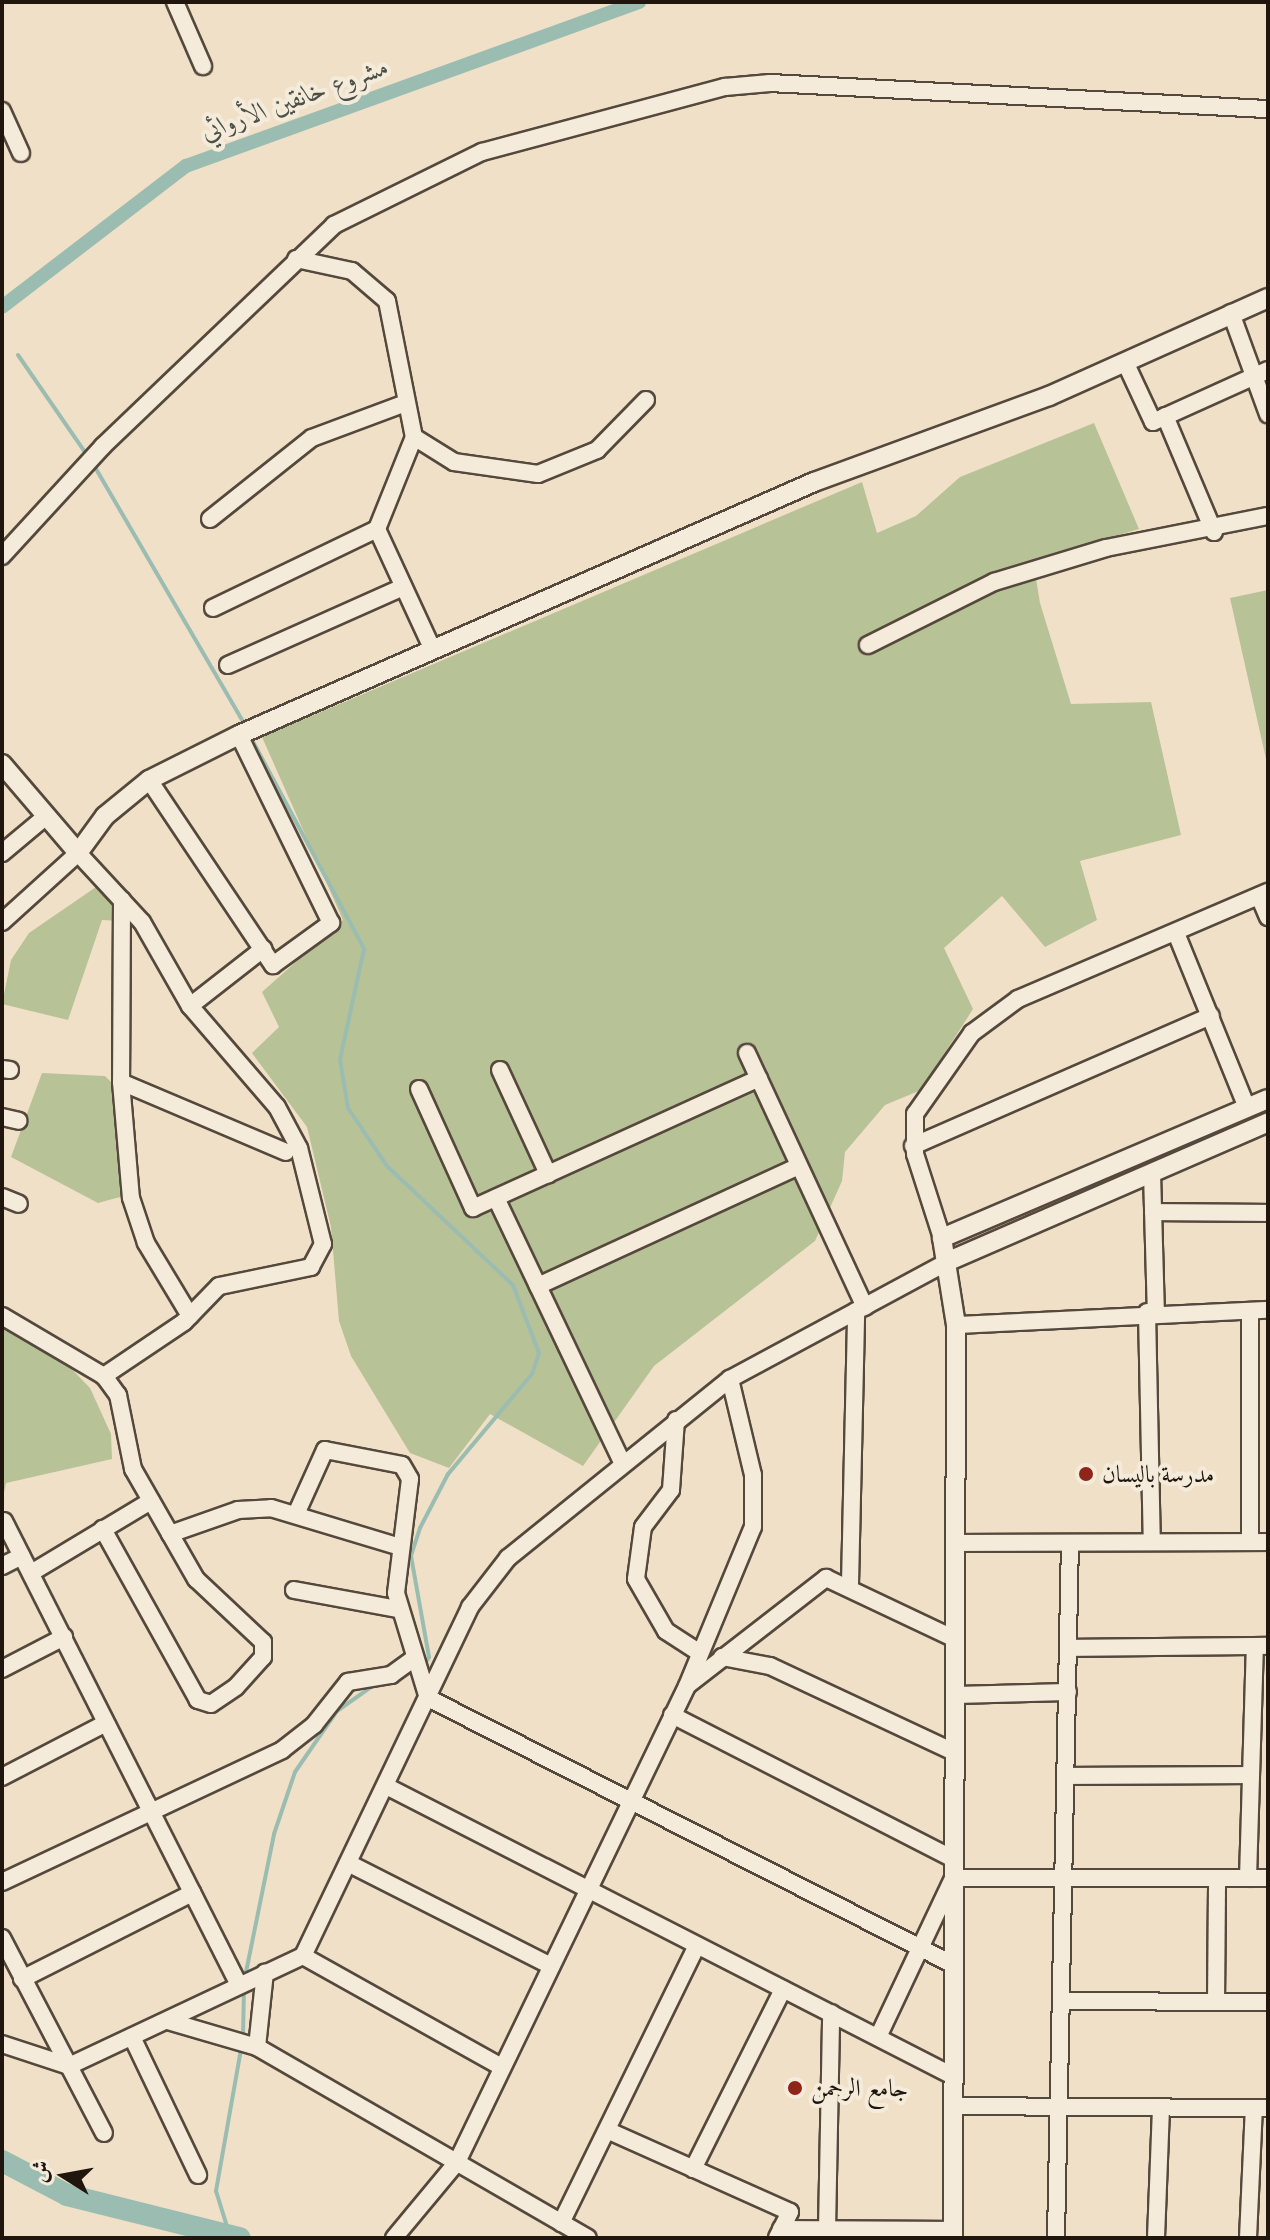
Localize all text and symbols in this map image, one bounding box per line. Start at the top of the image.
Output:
water label: مشروع خانقين الأروائي [197,51,393,147]
place label: مدرسة بالیسان [1102,1460,1214,1488]
marker: مدرسة بالیسان [1077,1465,1095,1483]
place label: جامع الرحمن [811,2074,908,2102]
marker: جامع الرحمن [786,2079,804,2097]
north arrow [24,2136,104,2216]
text: ش [25,2158,55,2185]

